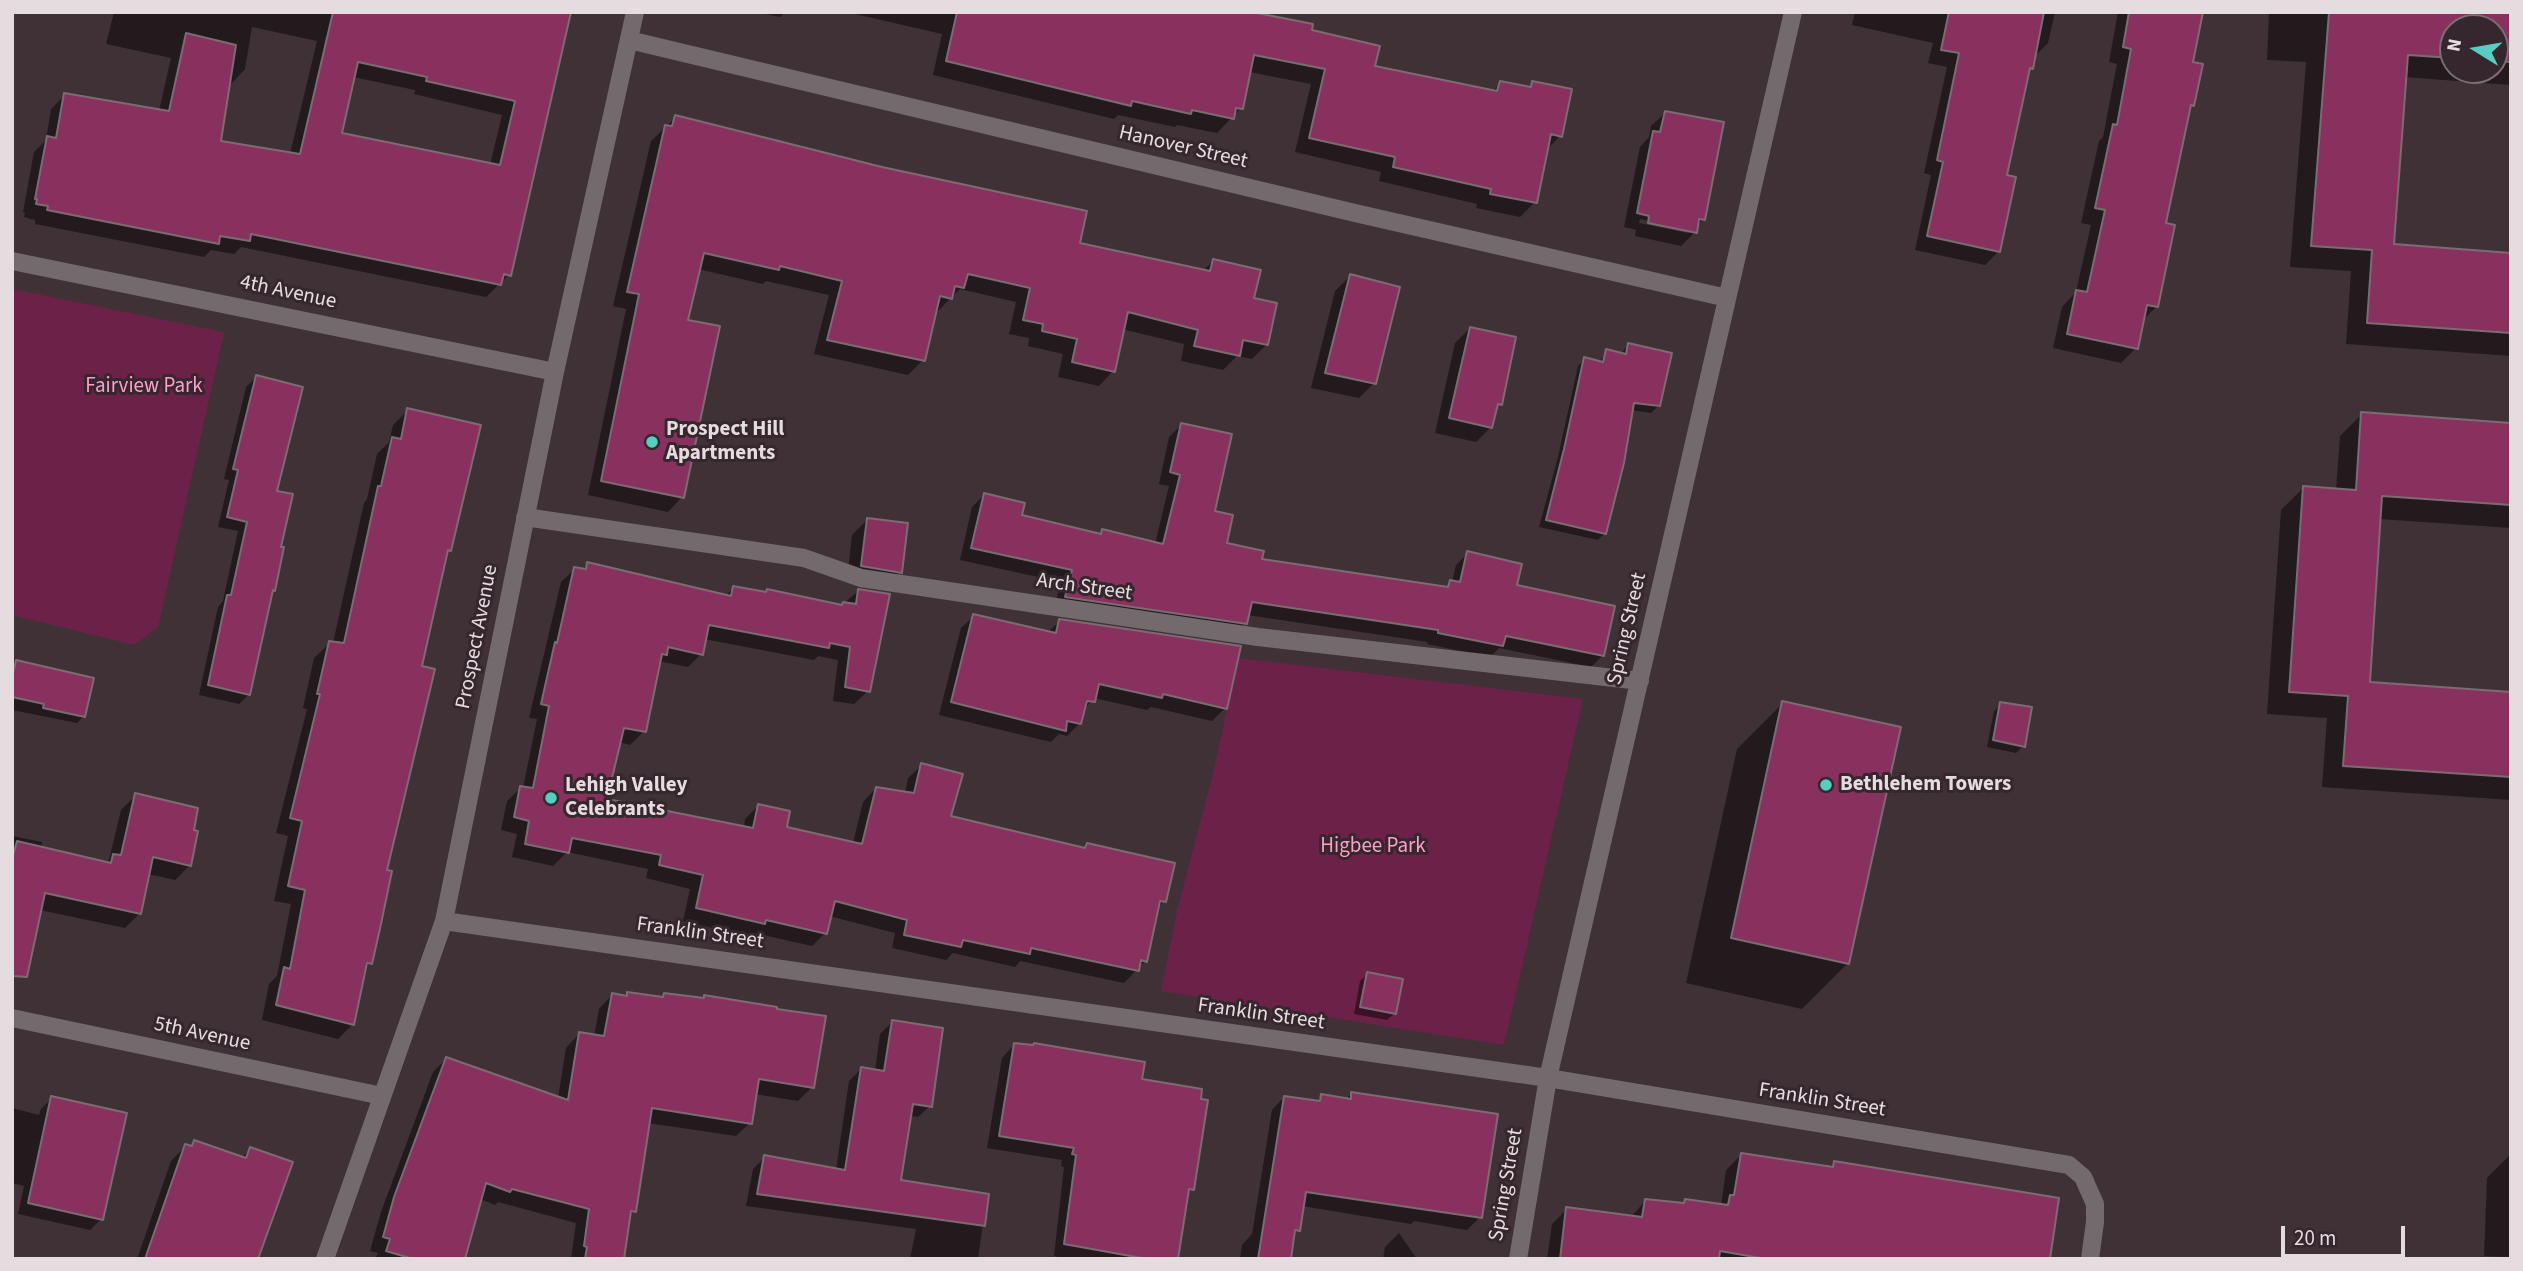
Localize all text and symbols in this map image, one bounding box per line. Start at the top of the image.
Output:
north arrow [2439,14,2509,84]
text: N [2440,37,2469,54]
street label: Hanover Street [1116,121,1250,175]
street label: 4th Avenue [238,271,338,315]
park label: Fairview Park [85,374,203,400]
place label: Prospect Hill Apartments [666,417,784,467]
marker: Prospect Hill Apartments [644,434,660,450]
street label: Prospect Avenue [452,563,504,711]
street label: Arch Street [1035,569,1133,607]
street label: Spring Street [1603,571,1653,687]
place label: Bethlehem Towers [1840,772,2011,798]
place label: Lehigh Valley Celebrants [565,773,687,823]
marker: Bethlehem Towers [1818,777,1834,793]
marker: Lehigh Valley Celebrants [543,790,559,806]
park label: Higbee Park [1320,834,1426,860]
street label: Franklin Street [635,913,765,955]
street label: Franklin Street [1196,994,1326,1036]
street label: 5th Avenue [152,1013,252,1057]
street label: Franklin Street [1757,1079,1887,1123]
street label: Spring Street [1485,1127,1529,1243]
scale bar [2285,1212,2409,1256]
text: 20 m [2294,1223,2336,1253]

